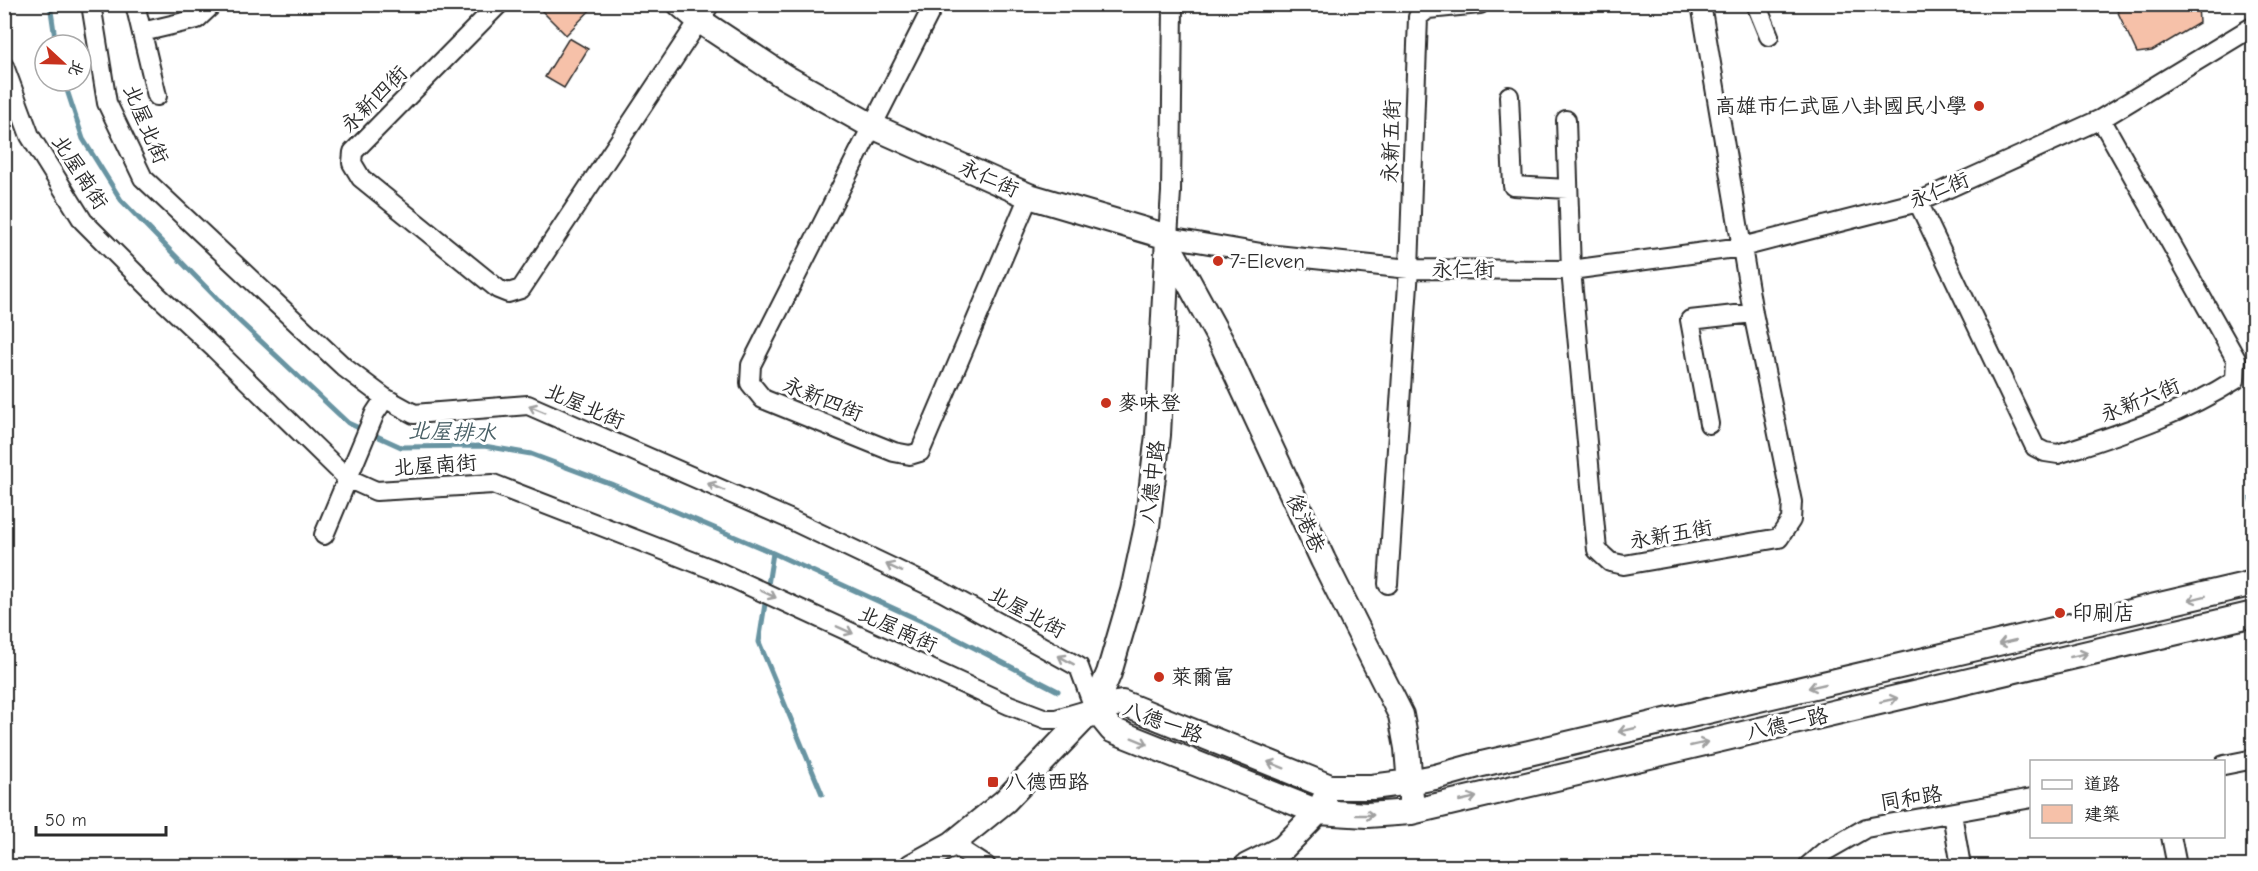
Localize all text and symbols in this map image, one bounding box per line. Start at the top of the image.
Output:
north arrow [33,33,93,93]
text: 北 [65,57,87,79]
street label: 永新四街 [336,61,412,137]
street label: 北屋北街 [119,81,173,167]
place label: 高雄市仁武區八卦國民小學 [1715,94,1967,118]
street label: 永新五街 [1378,99,1404,183]
marker: 高雄市仁武區八卦國民小學 [1972,99,1986,113]
street label: 北屋南街 [47,130,113,214]
street label: 永仁街 [955,154,1023,202]
street label: 永仁街 [1905,167,1973,213]
place label: 7-Eleven [1230,249,1305,273]
marker: 7-Eleven [1211,254,1225,268]
street label: 永仁街 [1432,257,1495,281]
street label: 永新四街 [780,372,866,426]
street label: 永新六街 [2097,373,2183,427]
street label: 北屋北街 [542,379,628,433]
place label: 麥味登 [1118,391,1181,415]
marker: 麥味登 [1099,396,1113,410]
one-way arrow [529,403,547,415]
water label: 北屋排水 [408,417,497,447]
street label: 八德中路 [1135,439,1169,525]
street label: 北屋南街 [392,450,478,480]
one-way arrow [708,481,726,492]
street label: 後港巷 [1282,489,1330,557]
street label: 永新五街 [1628,515,1714,553]
one-way arrow [885,562,903,574]
street label: 北屋北街 [984,581,1070,643]
one-way arrow [758,588,776,600]
one-way arrow [2188,592,2207,604]
street label: 北屋南街 [855,601,941,657]
place label: 印刷店 [2072,601,2135,625]
marker: 印刷店 [2053,606,2067,620]
one-way arrow [835,625,853,636]
one-way arrow [1998,637,2017,648]
one-way arrow [2069,648,2088,660]
one-way arrow [1057,654,1075,665]
place label: 萊爾富 [1171,665,1234,689]
marker: 萊爾富 [1152,670,1166,684]
one-way arrow [1808,681,1827,692]
one-way arrow [1879,693,1898,705]
street label: 八德一路 [1119,696,1207,748]
street label: 八德一路 [1743,703,1831,745]
one-way arrow [1618,725,1637,736]
one-way arrow [1130,736,1149,747]
one-way arrow [1689,738,1708,750]
one-way arrow [1267,759,1286,770]
legend [2030,760,2225,838]
place label: 八德西路 [1005,770,1089,794]
text: 道路 [2084,774,2120,795]
marker: 八德西路 [986,775,1000,789]
street label: 同和路 [1878,781,1944,815]
one-way arrow [1459,792,1478,804]
scale bar [36,799,166,837]
text: 建築 [2084,804,2120,825]
one-way arrow [1354,809,1374,821]
text: 50 m [45,810,87,831]

